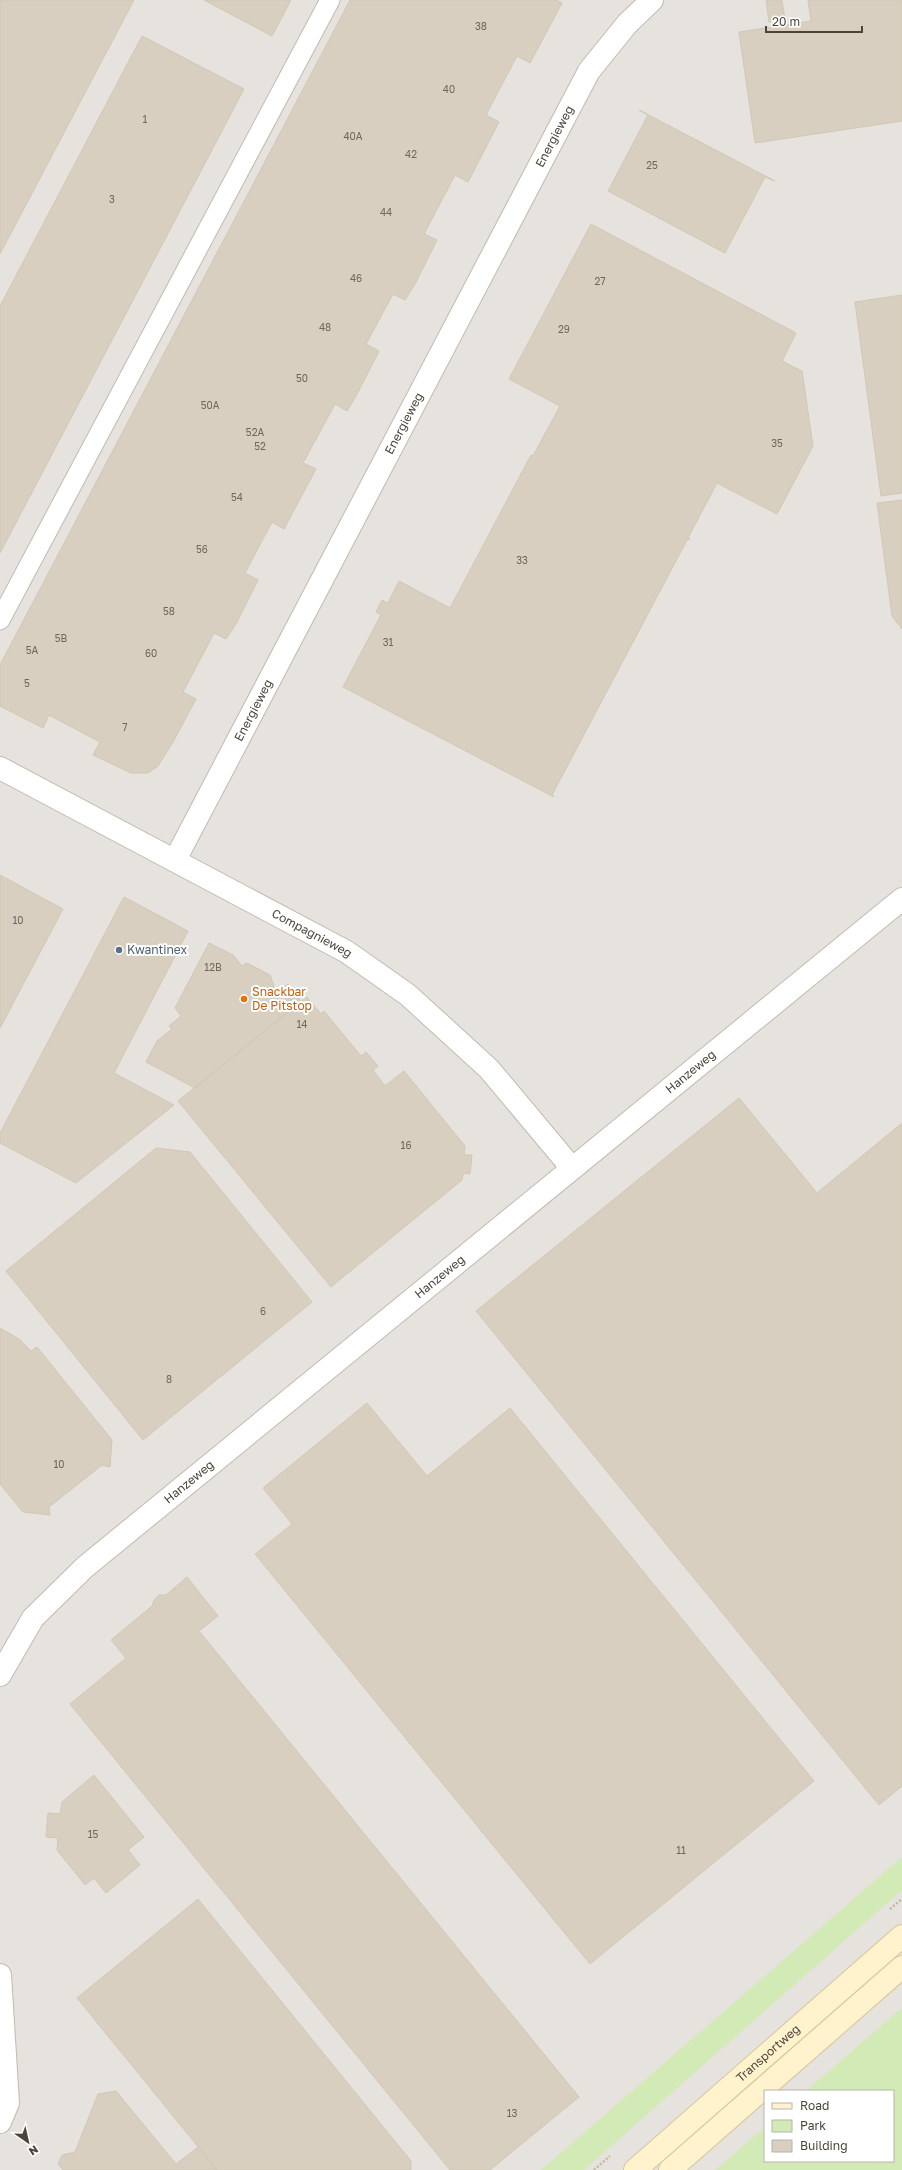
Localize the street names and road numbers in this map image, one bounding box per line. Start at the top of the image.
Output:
street label: Energieweg [532,103,577,170]
street label: Energieweg [381,390,426,457]
street label: Energieweg [231,677,275,744]
street label: Compagnieweg [269,905,355,960]
street label: Hanzeweg [662,1047,718,1096]
street label: Hanzeweg [411,1252,468,1301]
street label: Hanzeweg [161,1457,217,1506]
street label: Transportweg [733,2021,803,2085]

